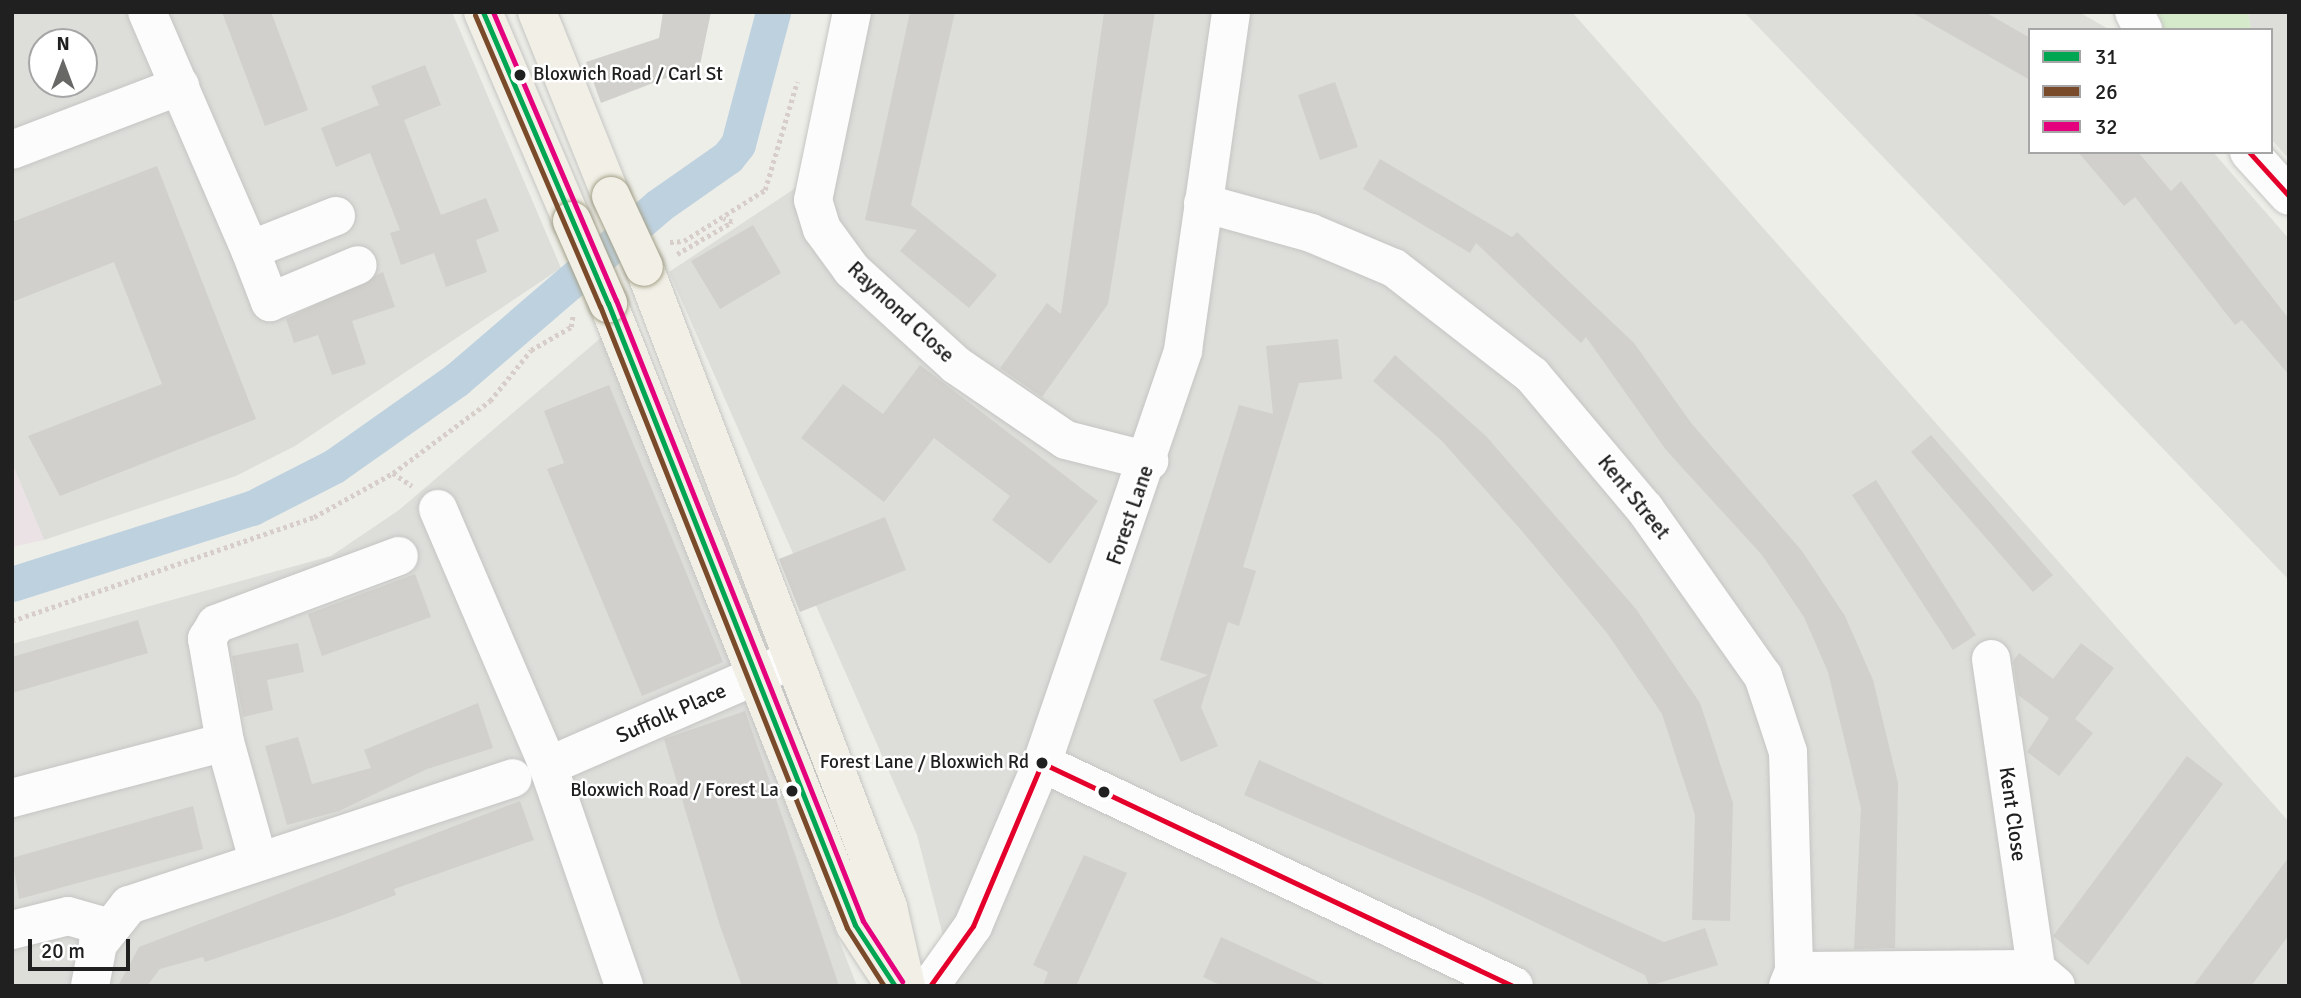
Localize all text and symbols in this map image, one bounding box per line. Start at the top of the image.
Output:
north arrow [28,28,98,98]
legend [2028,28,2273,154]
text: N [56,32,70,56]
text: 31 [2095,44,2118,70]
place label: Bloxwich Road / Carl St [533,64,723,86]
marker: Bloxwich Road / Carl St [513,68,527,82]
text: 26 [2095,79,2118,105]
text: 32 [2095,114,2118,140]
street label: Raymond Close [842,256,960,368]
street label: Kent Street [1592,450,1676,544]
street label: Forest Lane [1101,462,1159,568]
street label: Suffolk Place [612,678,730,748]
place label: Forest Lane / Bloxwich Rd [820,752,1029,774]
marker: Forest Lane / Bloxwich Rd [1035,756,1049,770]
street label: Kent Close [1994,765,2032,863]
place label: Bloxwich Road / Forest La [570,780,779,802]
marker: Bloxwich Road / Forest La [785,784,799,798]
unlabelled marker [1097,785,1111,799]
scale bar [32,925,133,969]
text: 20 m [41,938,85,964]

